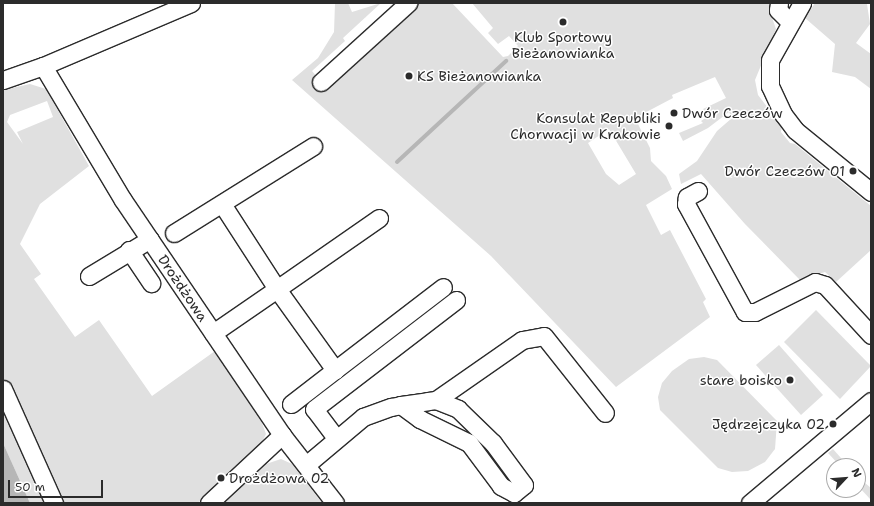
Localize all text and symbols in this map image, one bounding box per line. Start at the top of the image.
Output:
marker: Klub Sportowy Bieżanowianka [558,17,568,27]
place label: Klub Sportowy Bieżanowianka [512,29,614,62]
place label: KS Bieżanowianka [417,68,541,84]
marker: KS Bieżanowianka [404,71,414,81]
place label: Dwór Czeczów [682,105,783,121]
marker: Dwór Czeczów [669,108,679,118]
place label: Konsulat Republiki Chorwacji w Krakowie [510,110,661,142]
marker: Konsulat Republiki Chorwacji w Krakowie [664,121,674,131]
place label: Dwór Czeczów 01 [724,163,845,179]
marker: Dwór Czeczów 01 [848,166,858,176]
street label: Drożdżowa [155,251,211,325]
place label: stare boisko [700,372,782,388]
marker: stare boisko [785,375,795,385]
place label: Jędrzejczyka 02 [712,416,825,432]
marker: Jędrzejczyka 02 [828,419,838,429]
north arrow [826,458,866,498]
text: N [848,466,865,480]
place label: Drożdżowa 02 [229,470,329,486]
scale bar [10,472,105,498]
marker: Drożdżowa 02 [216,473,226,483]
text: 50 m [15,479,45,495]

